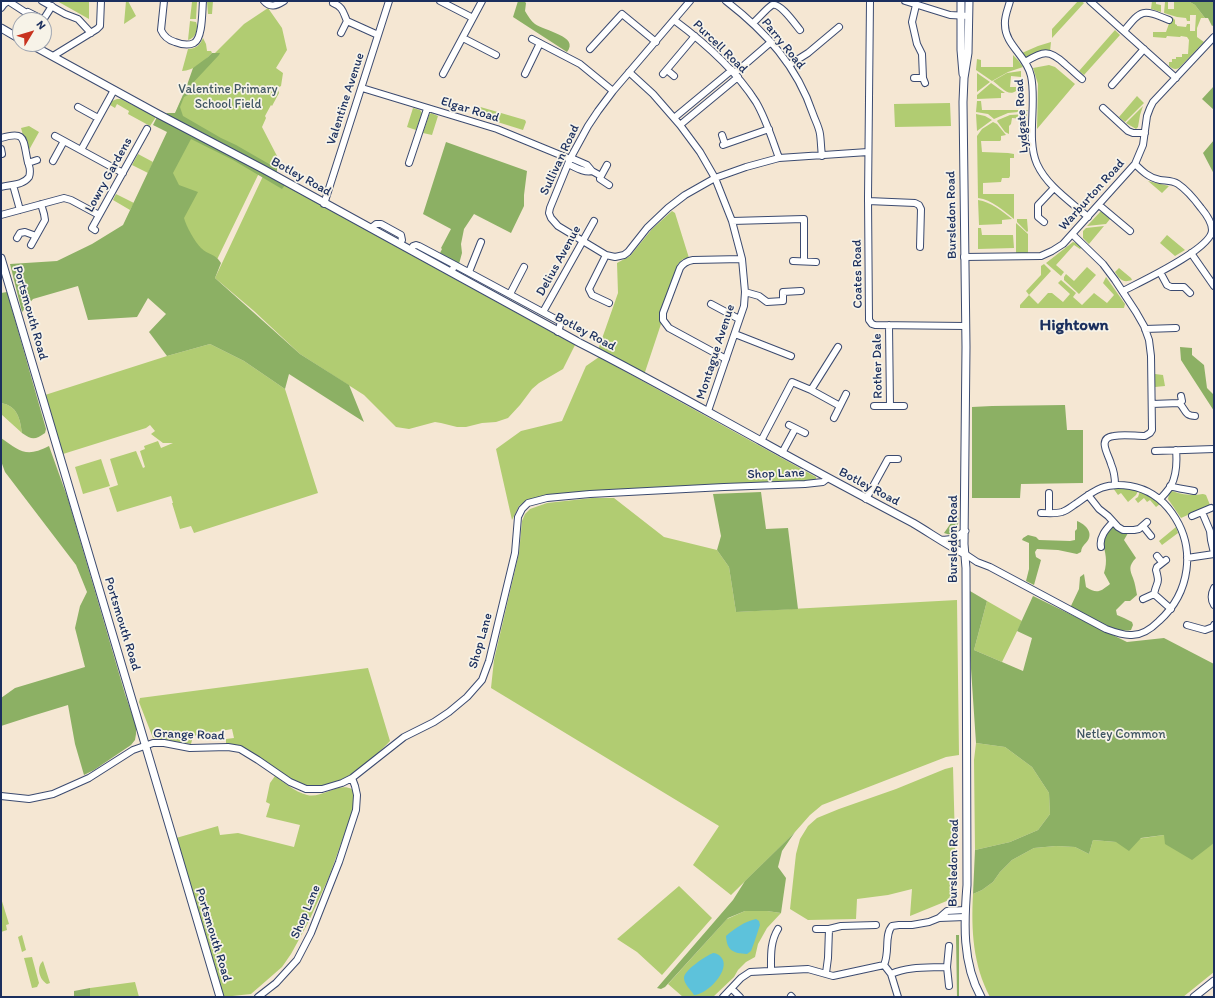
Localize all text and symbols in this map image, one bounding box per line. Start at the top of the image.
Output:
north arrow [12,12,52,52]
street label: Parry Road [758,15,808,73]
street label: Purcell Road [689,17,751,77]
text: N [34,18,48,32]
street label: Valentine Avenue [324,51,368,147]
street label: Lydgate Road [1012,78,1032,154]
park label: Valentine Primary School Field [178,82,278,113]
street label: Elgar Road [439,94,501,126]
street label: Sullivan Road [537,122,583,198]
street label: Lowry Gardens [82,135,136,215]
street label: Botley Road [268,154,334,200]
street label: Warburton Road [1056,156,1128,234]
street label: Bursledon Road [943,171,961,259]
street label: Delius Avenue [533,223,585,299]
street label: Coates Road [850,239,866,309]
street label: Portsmouth Road [9,264,51,362]
street label: Montague Avenue [693,302,739,402]
street label: Botley Road [552,309,618,355]
district label: Hightown [1039,316,1109,336]
street label: Rother Dale [870,333,886,399]
street label: Botley Road [836,464,902,510]
street label: Shop Lane [747,465,805,483]
street label: Bursledon Road [946,495,962,583]
street label: Portsmouth Road [100,575,144,673]
street label: Shop Lane [466,611,496,671]
street label: Grange Road [153,726,225,744]
park label: Netley Common [1076,727,1166,743]
street label: Bursledon Road [945,819,963,907]
street label: Shop Lane [288,883,324,941]
street label: Portsmouth Road [191,886,235,984]

